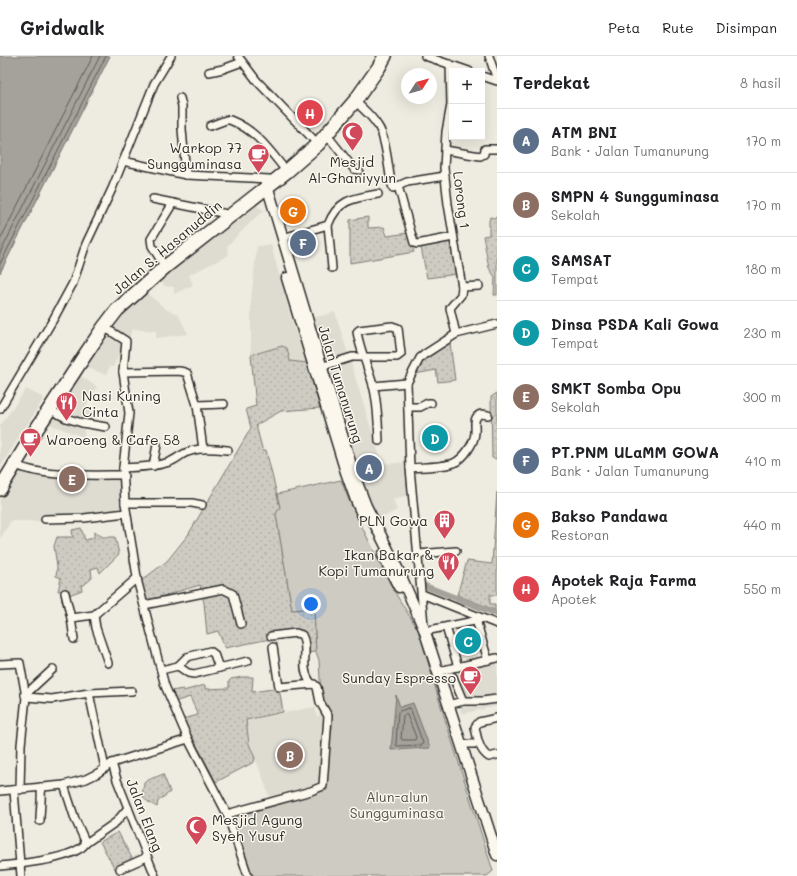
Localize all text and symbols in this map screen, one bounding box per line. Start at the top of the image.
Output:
text: Gridwalk [20,15,105,40]
text: Peta [608,18,640,37]
text: Rute [662,18,694,37]
text: Disimpan [716,18,777,37]
north arrow [401,68,437,104]
map controls [449,68,485,140]
button: + [449,68,485,104]
text: Terdekat [513,71,590,93]
text: 8 hasil [740,74,781,91]
pin: H [297,98,323,128]
button: − [449,104,485,140]
mosque icon: Mesjid Al-Ghaniyyun [339,120,365,153]
text: ATM BNI [551,122,617,142]
text: A [521,132,531,149]
text: 170 m [745,132,781,149]
place label: Warkop 77 Sungguminasa [147,138,242,173]
cafe icon: Warkop 77 Sungguminasa [245,142,271,175]
text: Bank · Jalan Tumanurung [551,142,709,159]
place label: Mesjid Al-Ghaniyyun [308,152,396,187]
street label: Lorong 1 [449,170,475,230]
text: SMPN 4 Sungguminasa [551,186,719,206]
street label: Jalan S. Hasanuddin [108,196,226,298]
pin: G [280,196,306,226]
text: B [522,196,530,213]
text: 170 m [745,196,781,213]
text: Sekolah [551,206,600,223]
pin: F [290,228,316,258]
text: SAMSAT [551,250,612,270]
text: C [521,260,531,277]
text: 180 m [745,260,781,277]
text: Tempat [551,270,599,287]
text: Dinsa PSDA Kali Gowa [551,314,719,334]
street label: Jalan Tumanurung [314,323,368,445]
text: D [521,324,531,341]
text: 230 m [744,324,781,341]
text: Tempat [551,334,599,351]
text: SMKT Somba Opu [551,378,681,398]
place label: Nasi Kuning Cinta [82,386,161,421]
text: E [522,388,530,405]
text: 300 m [743,388,781,405]
restaurant icon: Nasi Kuning Cinta [53,390,79,423]
text: Sekolah [551,398,600,415]
pin: D [422,423,448,453]
cafe icon: Waroeng & Cafe 58 [17,426,43,459]
place label: Waroeng & Cafe 58 [46,430,180,449]
text: PT.PNM ULaMM GOWA [551,442,719,462]
text: F [522,452,530,469]
text: 410 m [745,452,781,469]
pin: A [356,453,382,483]
text: Bank · Jalan Tumanurung [551,462,709,479]
pin: E [59,464,85,494]
text: Bakso Pandawa [551,506,668,526]
building icon: PLN Gowa [431,507,457,540]
place label: PLN Gowa [359,511,428,530]
text: G [521,516,531,533]
text: 440 m [743,516,781,533]
text: Restoran [551,526,609,543]
place label: Ikan Bakar & Kopi Tumanurung [318,545,434,580]
restaurant icon: Ikan Bakar & Kopi Tumanurung [436,549,462,582]
text: Apotek Raja Farma [551,570,697,590]
text: H [521,580,531,597]
text: 550 m [743,580,781,597]
text: Apotek [551,590,596,607]
your location [301,594,321,614]
pin: C [455,626,481,656]
cafe icon: Sunday Espresso [458,664,484,697]
place label: Sunday Espresso [342,668,456,687]
pin: B [277,740,303,770]
street label: Jalan Elang [122,776,168,854]
park label: Alun-alun Sungguminasa [350,787,444,822]
place label: Mesjid Agung Syeh Yusuf [212,810,302,845]
mosque icon: Mesjid Agung Syeh Yusuf [184,814,210,847]

